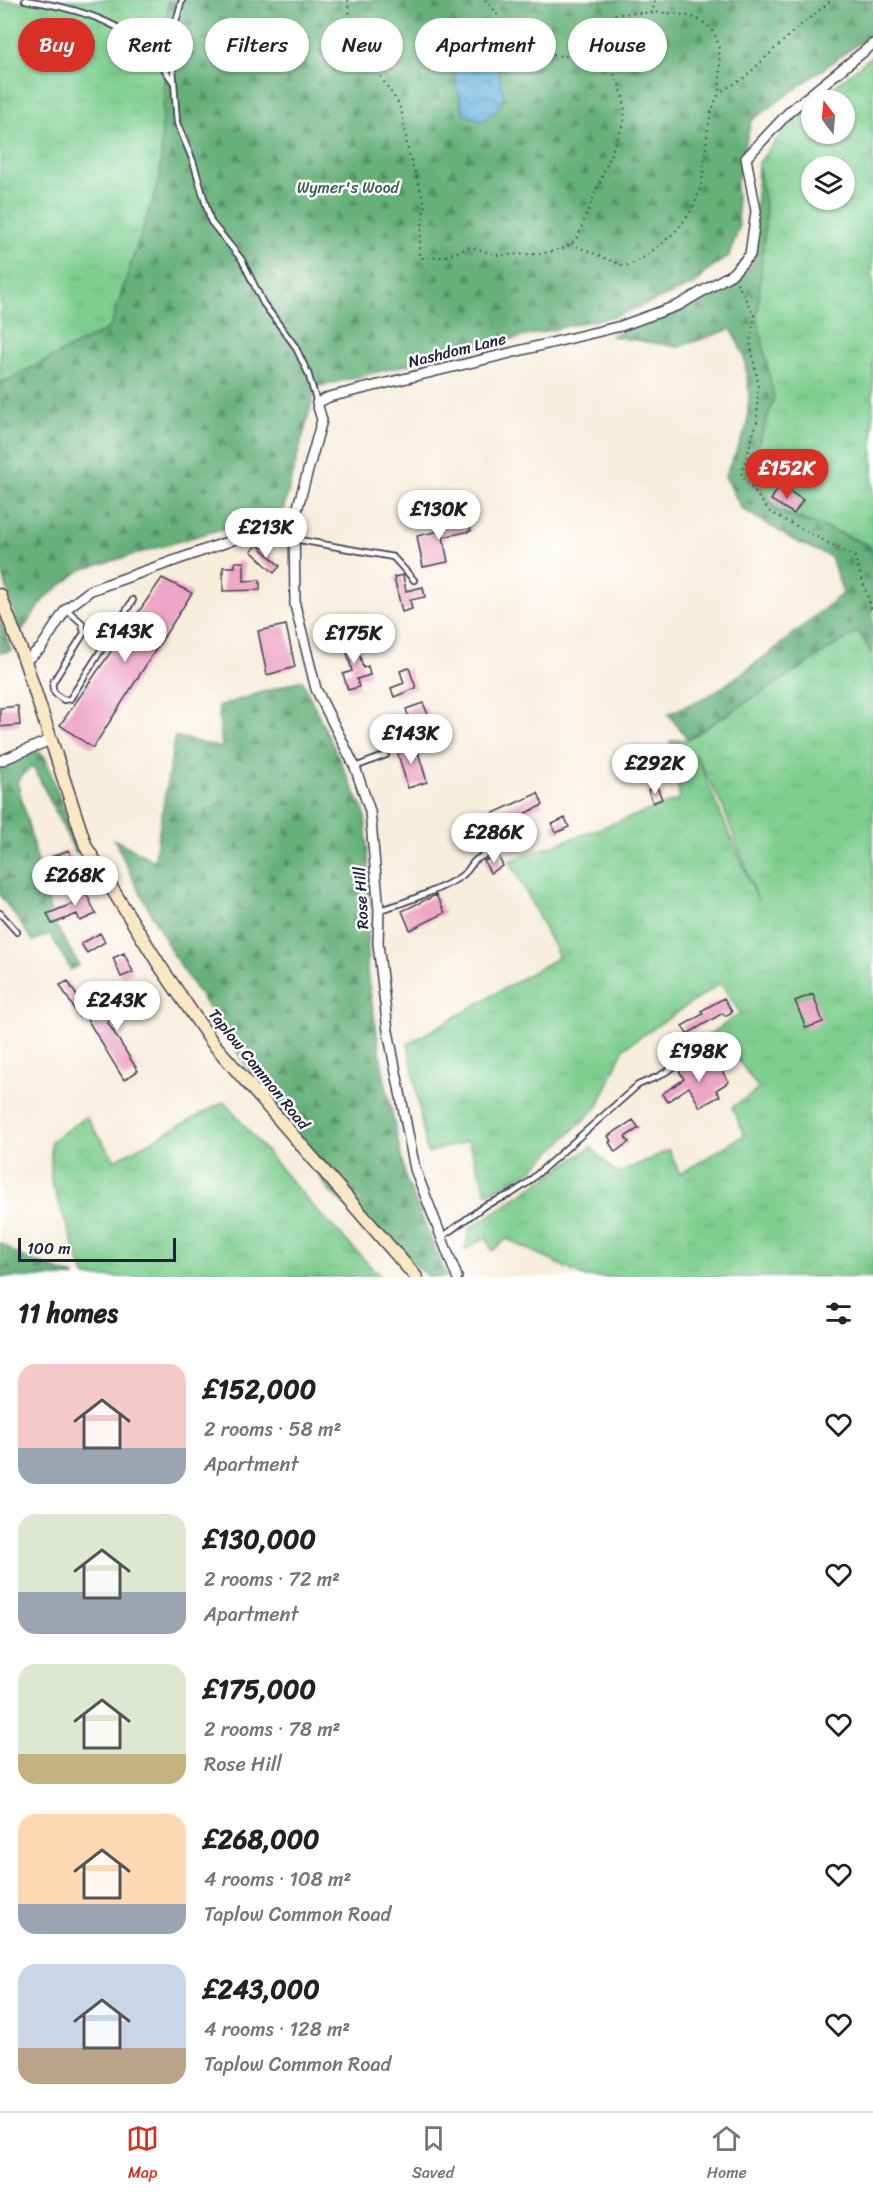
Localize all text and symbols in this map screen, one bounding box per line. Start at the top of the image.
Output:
chip: Buy [18,18,95,72]
chip: Rent [107,18,193,72]
chip: Filters [205,18,309,72]
chip: New [321,18,403,72]
chip: Apartment [415,18,556,72]
chip: House [568,18,667,72]
north arrow [801,90,855,144]
map controls [801,90,855,210]
button: layers [801,156,855,210]
park label: Wymer's Wood [297,173,401,202]
street label: Nashdom Lane [405,324,509,376]
pin: £152K [745,449,829,500]
text: £152K [759,451,815,486]
pin: £130K [397,490,481,541]
text: £130K [412,492,466,527]
pin: £213K [224,508,308,559]
text: £213K [239,510,293,545]
pin: £143K [83,612,167,663]
text: £143K [98,614,152,649]
pin: £175K [312,614,396,665]
text: £175K [327,616,381,651]
pin: £143K [369,714,453,765]
text: £143K [384,716,438,751]
pin: £292K [613,744,697,795]
text: £292K [626,746,684,781]
pin: £286K [452,813,536,864]
text: £286K [465,815,523,850]
pin: £268K [33,856,117,907]
text: £268K [46,858,104,893]
street label: Rose Hill [345,866,377,930]
pin: £243K [75,981,159,1032]
text: £243K [88,983,146,1018]
street label: Taplow Common Road [201,1002,318,1137]
pin: £198K [657,1032,741,1083]
text: £198K [671,1034,727,1069]
text: 100 m [27,1234,71,1263]
scale bar [18,1235,176,1262]
text: 11 homes [18,1290,118,1336]
icon: filters [822,1297,855,1330]
text: £152,000 [204,1366,316,1412]
icon: home [66,1388,138,1460]
icon: heart [822,1408,855,1441]
text: 2 rooms · 58 m² [204,1412,341,1447]
text: Apartment [204,1447,298,1482]
text: £130,000 [204,1516,316,1562]
icon: home [66,1538,138,1610]
icon: heart [822,1558,855,1591]
text: 2 rooms · 72 m² [204,1562,340,1597]
text: Apartment [204,1597,298,1632]
text: £175,000 [204,1666,316,1712]
icon: home [66,1688,138,1760]
icon: heart [822,1708,855,1741]
text: 2 rooms · 78 m² [204,1712,340,1747]
text: Rose Hill [204,1747,282,1782]
text: £268,000 [204,1816,320,1862]
icon: home [66,1838,138,1910]
icon: heart [822,1858,855,1891]
text: 4 rooms · 108 m² [204,1862,351,1897]
text: Taplow Common Road [204,1897,391,1932]
text: £243,000 [204,1966,320,2012]
icon: home [66,1988,138,2060]
icon: heart [822,2008,855,2041]
text: 4 rooms · 128 m² [204,2012,350,2047]
text: Taplow Common Road [204,2047,391,2082]
tab: Map [126,2122,159,2187]
tab: Saved [412,2122,454,2187]
tab: Home [707,2122,747,2187]

